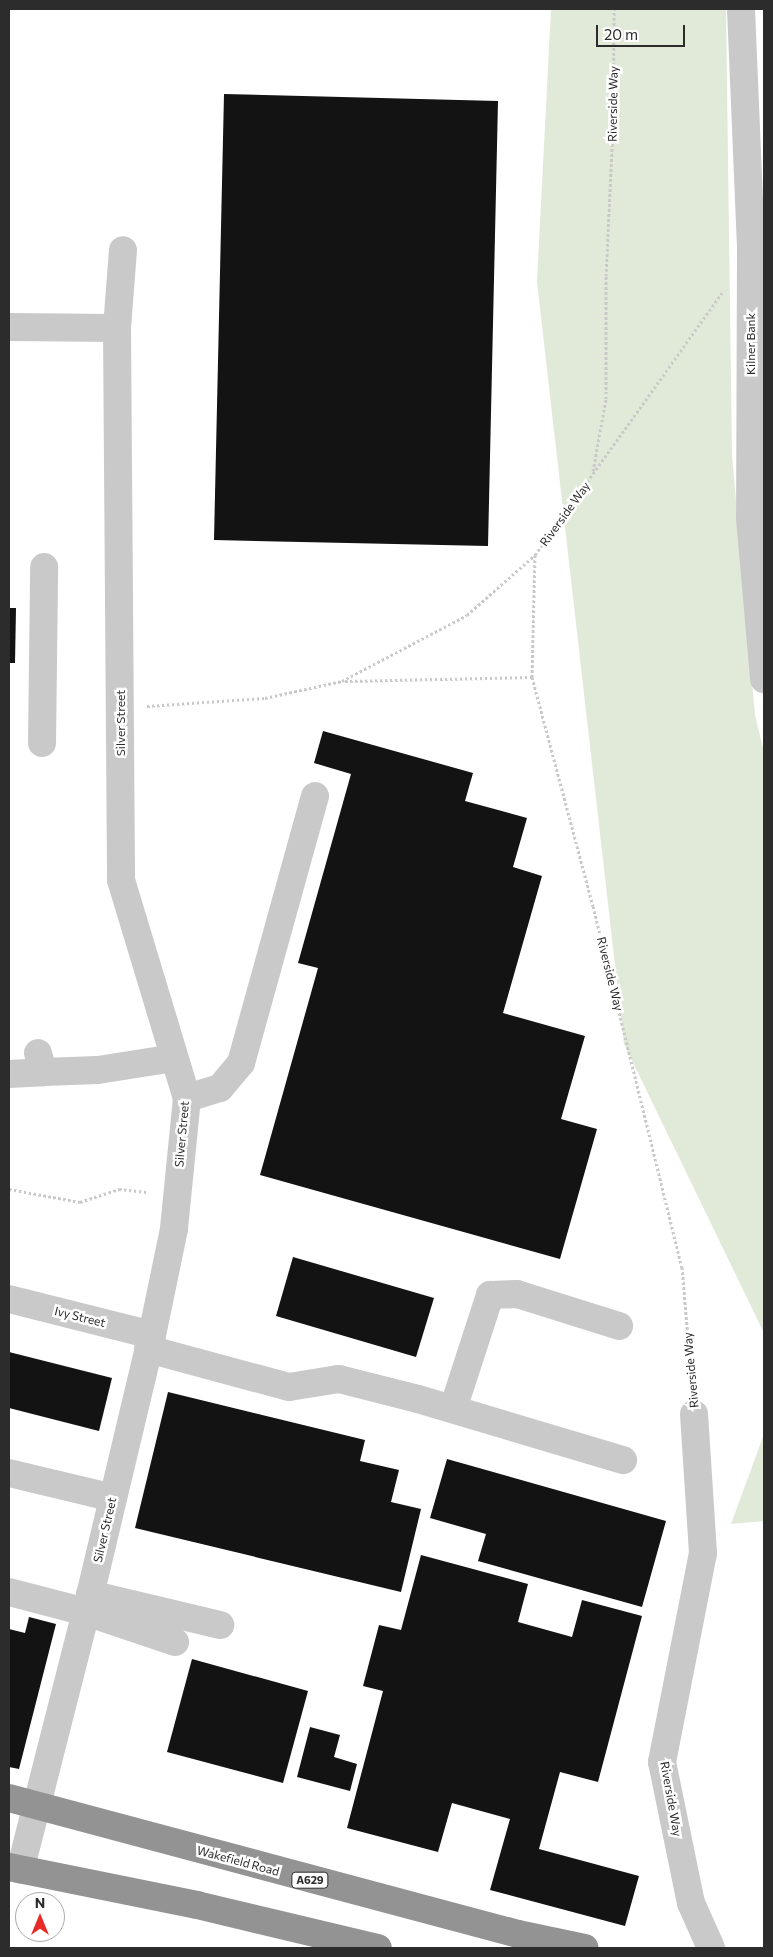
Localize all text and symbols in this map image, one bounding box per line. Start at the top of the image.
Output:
scale bar [598,15,687,47]
text: 20 m [604,25,638,43]
street label: Riverside Way [605,66,621,142]
street label: Kilner Bank [744,313,758,375]
street label: Riverside Way [537,479,593,549]
street label: Silver Street [114,690,128,756]
street label: Riverside Way [594,935,626,1013]
street label: Silver Street [172,1100,192,1168]
street label: Ivy Street [53,1304,107,1330]
street label: Riverside Way [681,1331,701,1409]
street label: Silver Street [91,1496,119,1564]
street label: Riverside Way [657,1760,685,1838]
street label: Wakefield Road [195,1843,281,1879]
road number: A629 [291,1872,329,1888]
north arrow [15,1892,65,1942]
text: N [35,1894,45,1911]

